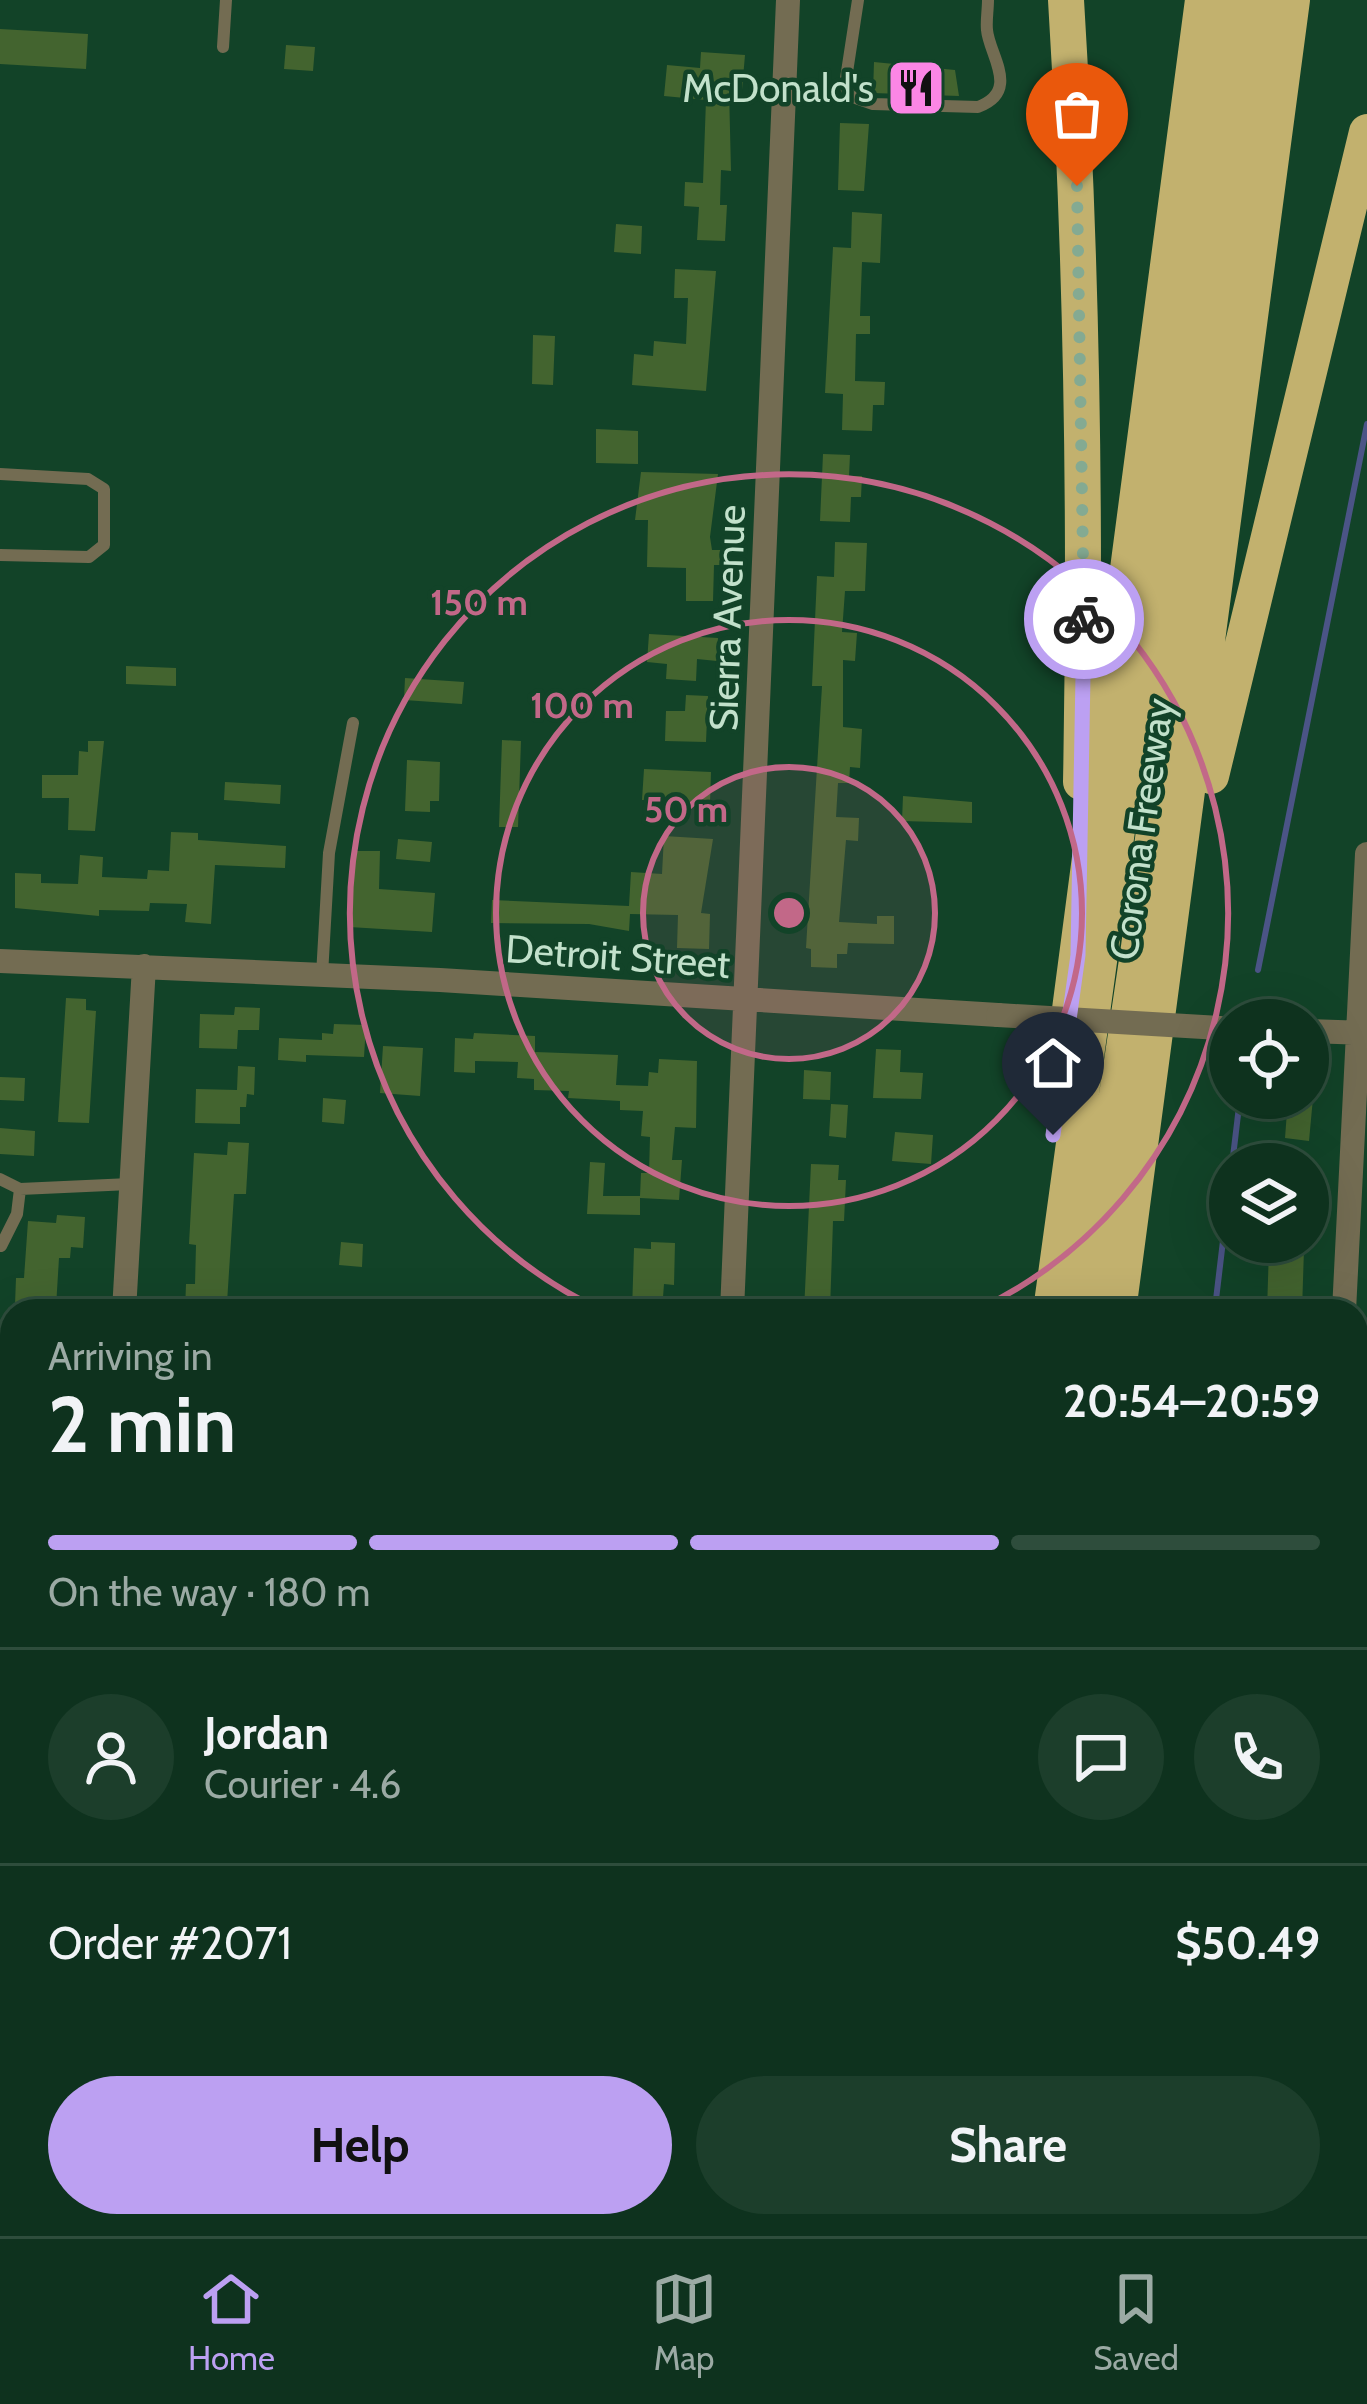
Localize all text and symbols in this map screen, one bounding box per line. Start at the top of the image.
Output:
restaurant icon: McDonald's [885,57,947,119]
pin [1026,63,1128,186]
place label: McDonald's [682,64,874,112]
icon: bag [1044,81,1110,147]
street label: Sierra Avenue [699,504,755,732]
courier [1024,559,1144,679]
text: 150 m [430,580,528,624]
icon: bike [1051,586,1117,652]
text: 100 m [530,683,634,727]
street label: Corona Freeway [1099,695,1183,963]
text: 50 m [644,787,728,831]
centre of rings [768,892,810,934]
street label: Detroit Street [504,924,732,988]
map controls [1209,999,1329,1263]
button: locate [1209,999,1329,1119]
pin [1002,1012,1104,1135]
icon: home [1020,1030,1086,1096]
button: layers [1209,1143,1329,1263]
text: Arriving in [48,1332,212,1380]
text: 20:54–20:59 [1063,1374,1320,1428]
text: 2 min [48,1377,236,1472]
text: On the way · 180 m [48,1568,371,1616]
button: person [48,1694,174,1820]
button: chat [1038,1694,1164,1820]
button: phone [1194,1694,1320,1820]
text: Jordan [204,1706,329,1760]
text: Courier · 4.6 [204,1760,401,1808]
text: Order #2071 [48,1916,292,1970]
text: $50.49 [1175,1916,1320,1970]
button: Help [48,2076,672,2214]
button: Share [696,2076,1320,2214]
tab: Home [188,2266,275,2378]
tab: Map [651,2266,717,2378]
tab: Saved [1093,2266,1179,2378]

